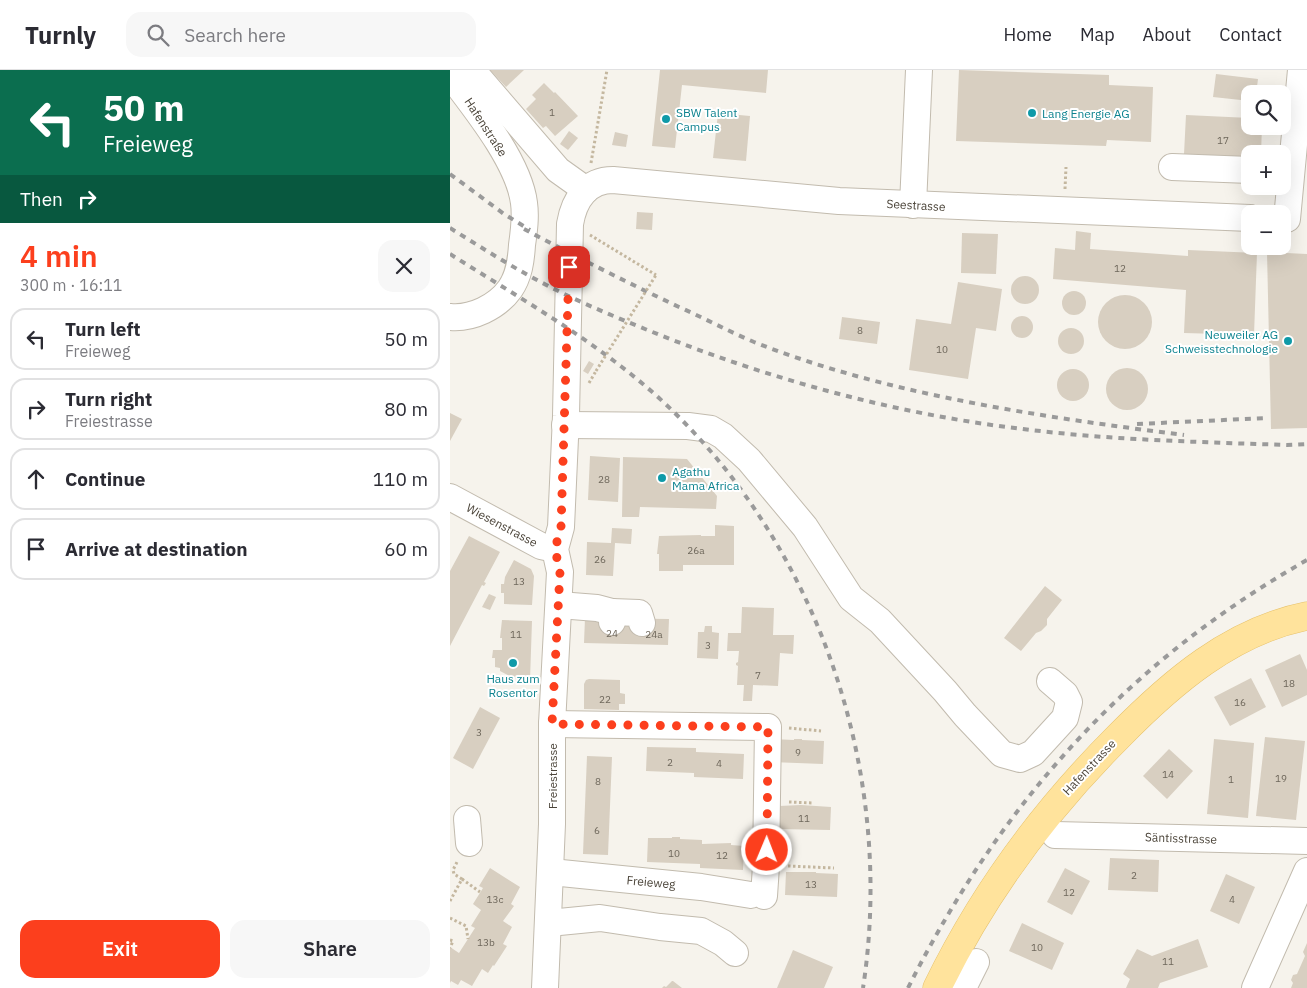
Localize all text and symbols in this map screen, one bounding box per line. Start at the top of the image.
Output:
search box [126,12,476,57]
text: Turnly [25,19,96,51]
icon: search [144,21,172,49]
text: Search here [184,23,286,47]
text: Home [1004,23,1052,46]
text: Map [1080,23,1115,46]
text: About [1143,23,1191,46]
text: Contact [1219,23,1282,46]
text: 50 m [103,85,185,131]
map controls [1241,85,1291,255]
button: search [1241,85,1291,135]
icon: left [20,90,85,155]
street label: Hafenstraße [461,95,511,160]
place label: SBW Talent Campus [676,105,738,134]
house number: 1 [549,106,555,119]
place label: Lang Energie AG [1042,106,1130,121]
marker: Lang Energie AG [1026,107,1038,119]
marker: SBW Talent Campus [660,113,672,125]
text: Freieweg [103,129,193,158]
house number: 17 [1217,134,1229,147]
button: + [1241,145,1291,195]
icon: right [73,185,101,213]
text: Then [20,187,63,211]
street label: Seestrasse [886,196,946,214]
button: − [1241,205,1291,255]
text: 4 min [20,236,98,275]
button: close [378,240,430,292]
pin [548,246,590,288]
icon: arrive [555,253,583,281]
house number: 12 [1114,262,1126,275]
text: 300 m · 16:11 [20,275,122,295]
text: Turn left [65,317,141,341]
house number: 8 [857,324,863,337]
icon: left [22,325,50,353]
text: 50 m [384,327,428,351]
place label: Neuweiler AG Schweisstechnologie [1165,327,1278,356]
marker: Neuweiler AG Schweisstechnologie [1282,335,1294,347]
text: Freieweg [65,341,130,361]
house number: 10 [936,343,948,356]
text: Turn right [65,387,152,411]
icon: right [22,395,50,423]
text: 80 m [384,397,428,421]
text: Freiestrasse [65,411,153,431]
place label: Agathu Mama Africa [672,464,740,493]
icon: ahead [22,465,50,493]
text: Continue [65,467,145,491]
text: 110 m [373,467,428,491]
marker: Agathu Mama Africa [656,472,668,484]
house number: 28 [598,473,610,486]
street label: Wiesenstrasse [464,500,541,550]
icon: arrive [22,535,50,563]
text: Arrive at destination [65,537,248,561]
text: 60 m [384,537,428,561]
house number: 26a [687,544,705,557]
house number: 26 [594,553,606,566]
house number: 13 [513,575,525,588]
house number: 24 [606,627,618,640]
house number: 11 [510,628,522,641]
house number: 24a [645,628,663,641]
house number: 3 [705,639,711,652]
marker: Haus zum Rosentor [507,657,519,669]
house number: 7 [755,669,761,682]
place label: Haus zum Rosentor [486,671,540,700]
house number: 18 [1283,677,1295,690]
house number: 22 [599,693,611,706]
house number: 16 [1234,696,1246,709]
house number: 3 [476,726,482,739]
street label: Hafenstrasse [1059,736,1119,798]
street label: Freiestrasse [545,743,560,809]
house number: 9 [795,746,801,759]
house number: 2 [667,756,673,769]
house number: 4 [716,757,722,770]
house number: 14 [1162,768,1174,781]
house number: 19 [1275,772,1287,785]
house number: 1 [1228,773,1234,786]
house number: 8 [595,775,601,788]
house number: 11 [798,812,810,825]
position arrow [740,823,792,875]
house number: 6 [594,824,600,837]
street label: Säntisstrasse [1145,829,1218,847]
house number: 10 [668,847,680,860]
house number: 12 [716,849,728,862]
house number: 2 [1131,869,1137,882]
street label: Freieweg [626,872,677,892]
house number: 13 [805,878,817,891]
house number: 12 [1063,886,1075,899]
house number: 13c [486,893,504,906]
house number: 4 [1229,893,1235,906]
button: Exit [20,920,220,978]
button: Share [230,920,430,978]
house number: 13b [477,936,495,949]
house number: 10 [1031,941,1043,954]
house number: 11 [1162,955,1174,968]

